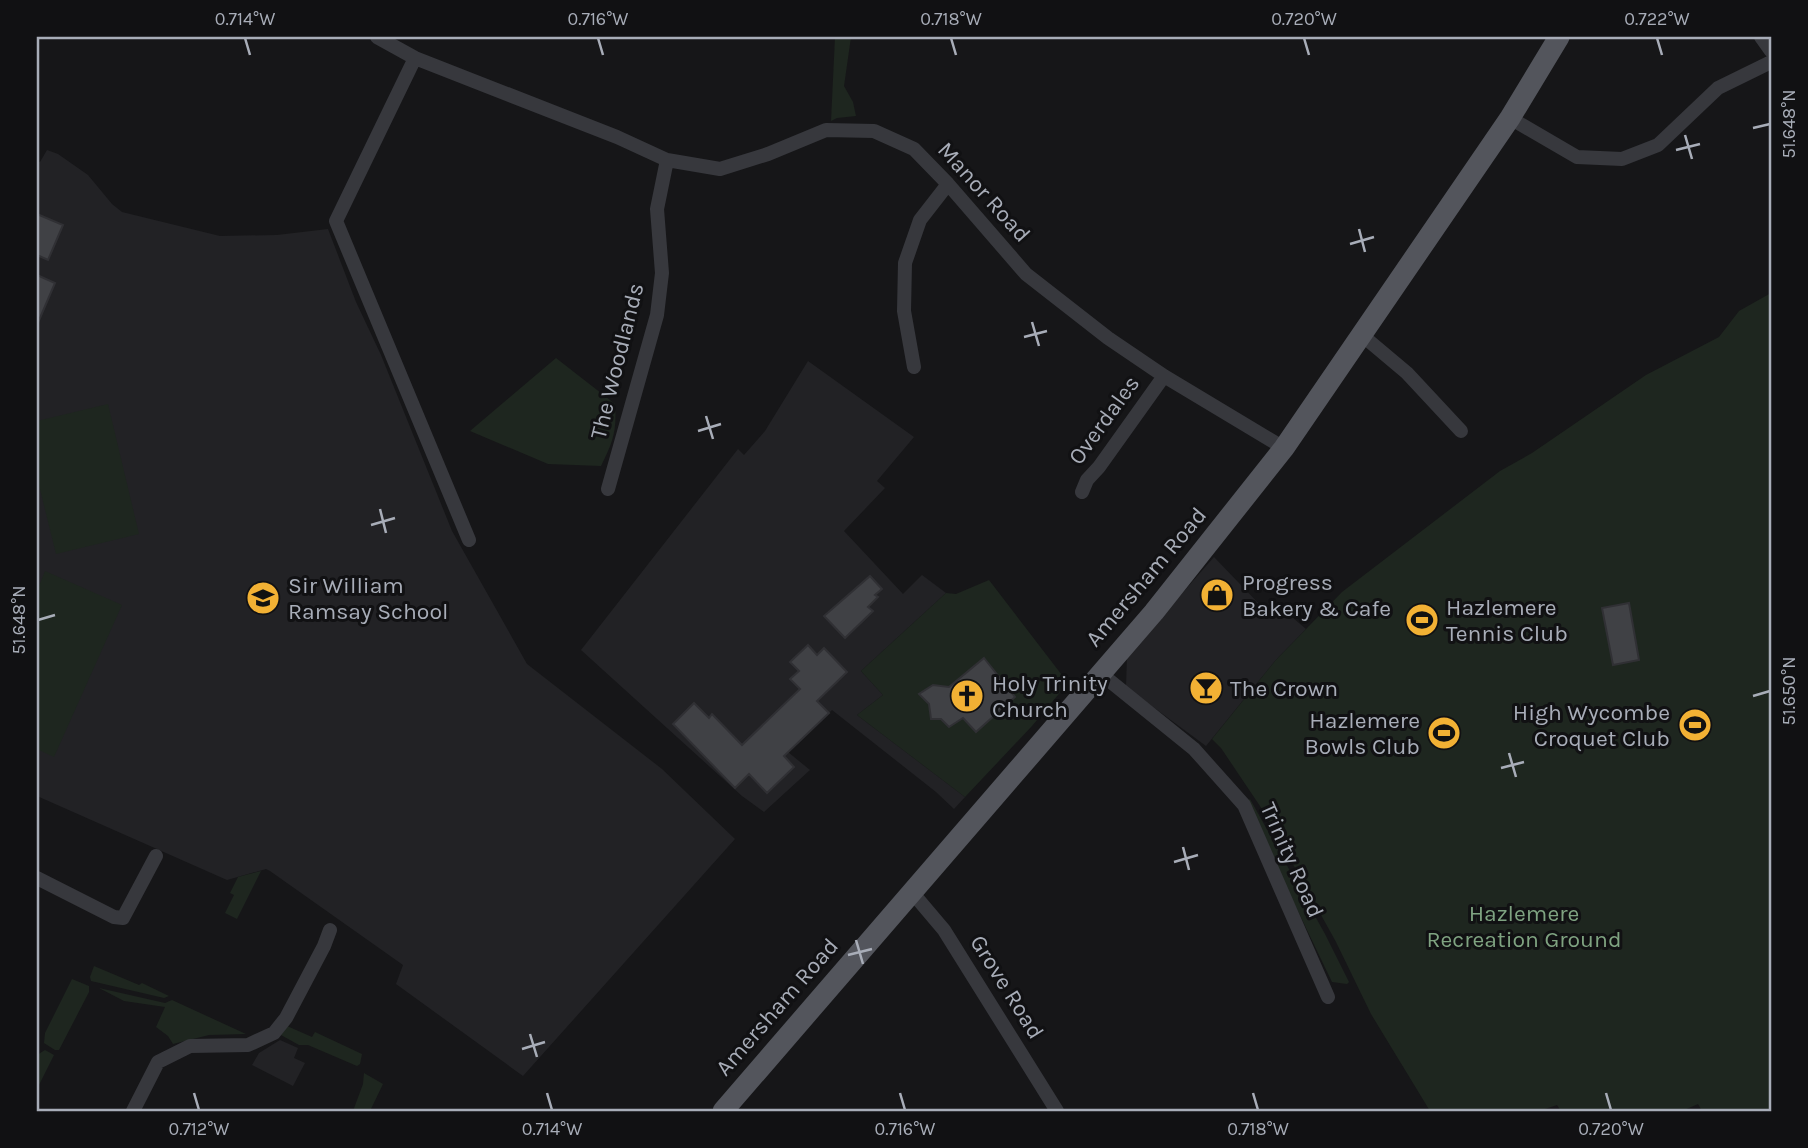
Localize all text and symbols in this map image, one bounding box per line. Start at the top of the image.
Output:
text: 0.714°W [215,8,275,30]
text: 0.716°W [568,8,628,30]
text: 0.718°W [920,8,982,30]
text: 0.720°W [1271,8,1337,30]
text: 0.722°W [1624,8,1690,30]
text: 51.648°N [1778,89,1800,159]
street label: Manor Road [932,136,1036,248]
street label: The Woodlands [585,280,649,442]
street label: Overdales [1063,370,1145,470]
street label: Amersham Road [1080,502,1212,652]
place label: Progress Bakery & Cafe [1242,569,1391,622]
place label: Sir William Ramsay School [288,572,448,625]
shop icon: Progress Bakery & Cafe [1198,576,1236,614]
school or university icon: Sir William Ramsay School [244,579,282,617]
text: 51.648°N [8,585,30,655]
place label: Hazlemere Tennis Club [1446,594,1568,647]
sports icon: Hazlemere Tennis Club [1403,601,1441,639]
text: 51.650°N [1778,657,1800,725]
bar icon: The Crown [1187,669,1225,707]
place label: Holy Trinity Church [992,670,1108,723]
place label: The Crown [1230,675,1338,702]
church icon: Holy Trinity Church [948,677,986,715]
place label: High Wycombe Croquet Club [1513,699,1670,752]
sports icon: High Wycombe Croquet Club [1676,706,1714,744]
place label: Hazlemere Bowls Club [1304,707,1420,760]
sports icon: Hazlemere Bowls Club [1425,714,1463,752]
street label: Trinity Road [1255,798,1329,922]
park label: Hazlemere Recreation Ground [1426,900,1622,953]
street label: Grove Road [964,930,1050,1044]
street label: Amersham Road [710,933,844,1081]
text: 0.712°W [169,1118,229,1140]
text: 0.714°W [522,1118,582,1140]
text: 0.716°W [875,1118,935,1140]
text: 0.718°W [1227,1118,1289,1140]
text: 0.720°W [1578,1118,1644,1140]

